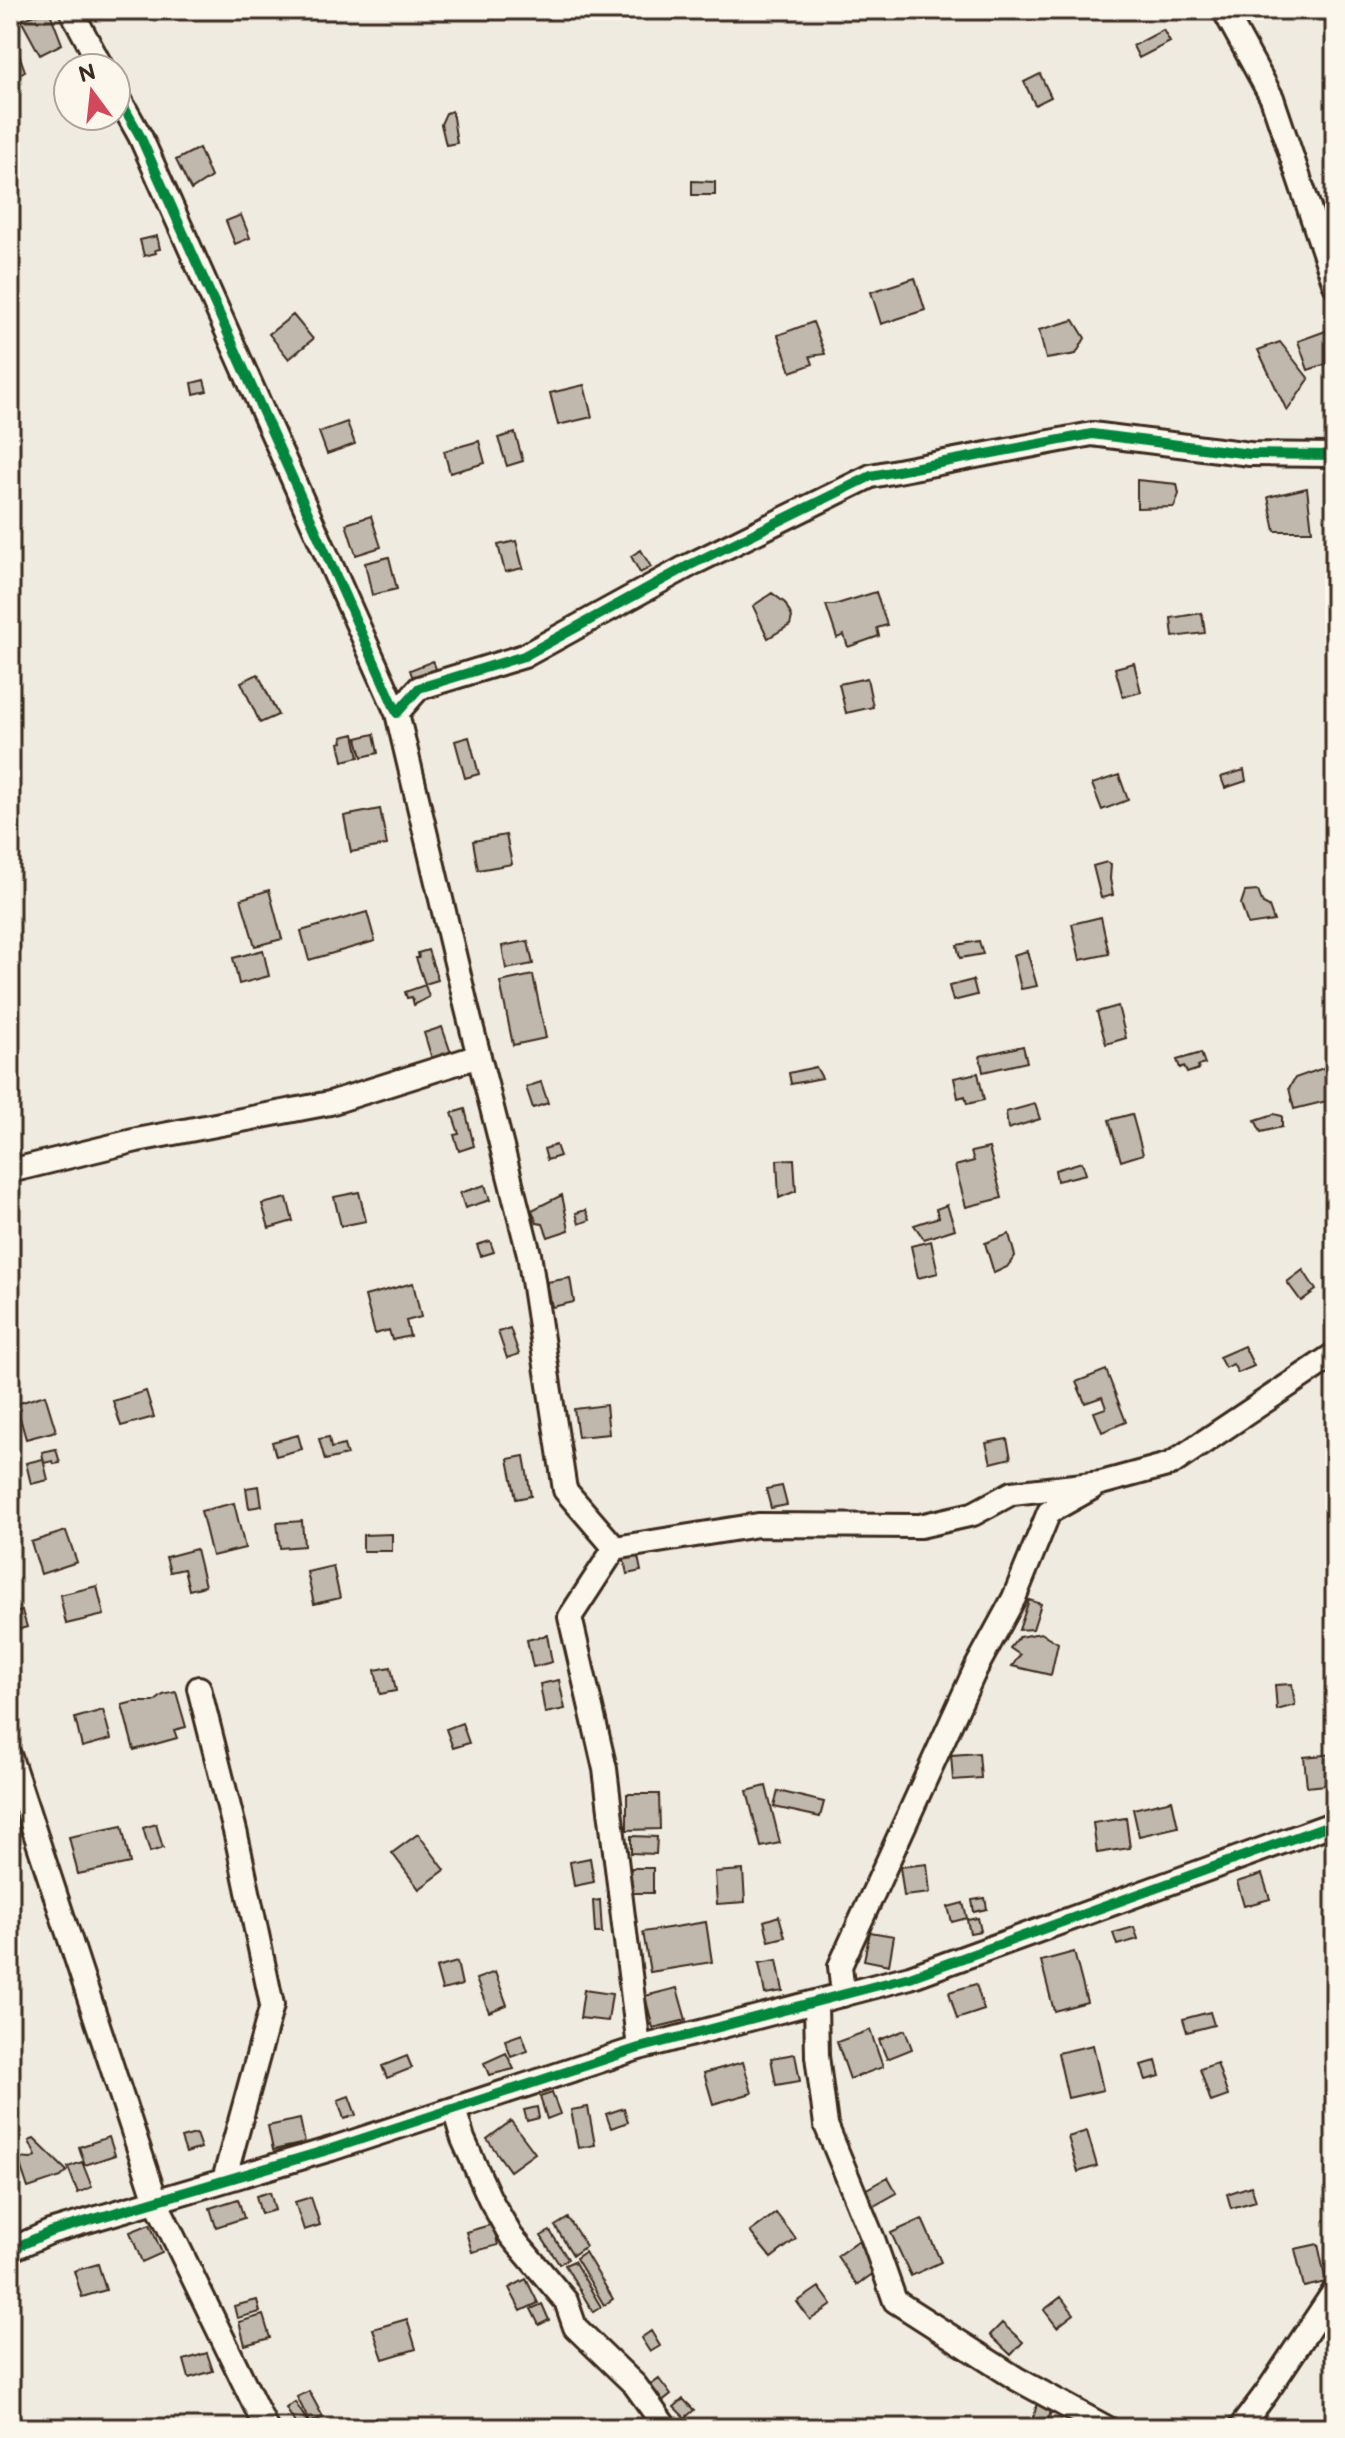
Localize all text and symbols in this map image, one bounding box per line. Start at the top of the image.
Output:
north arrow [52,52,132,132]
text: N [76,59,99,89]

